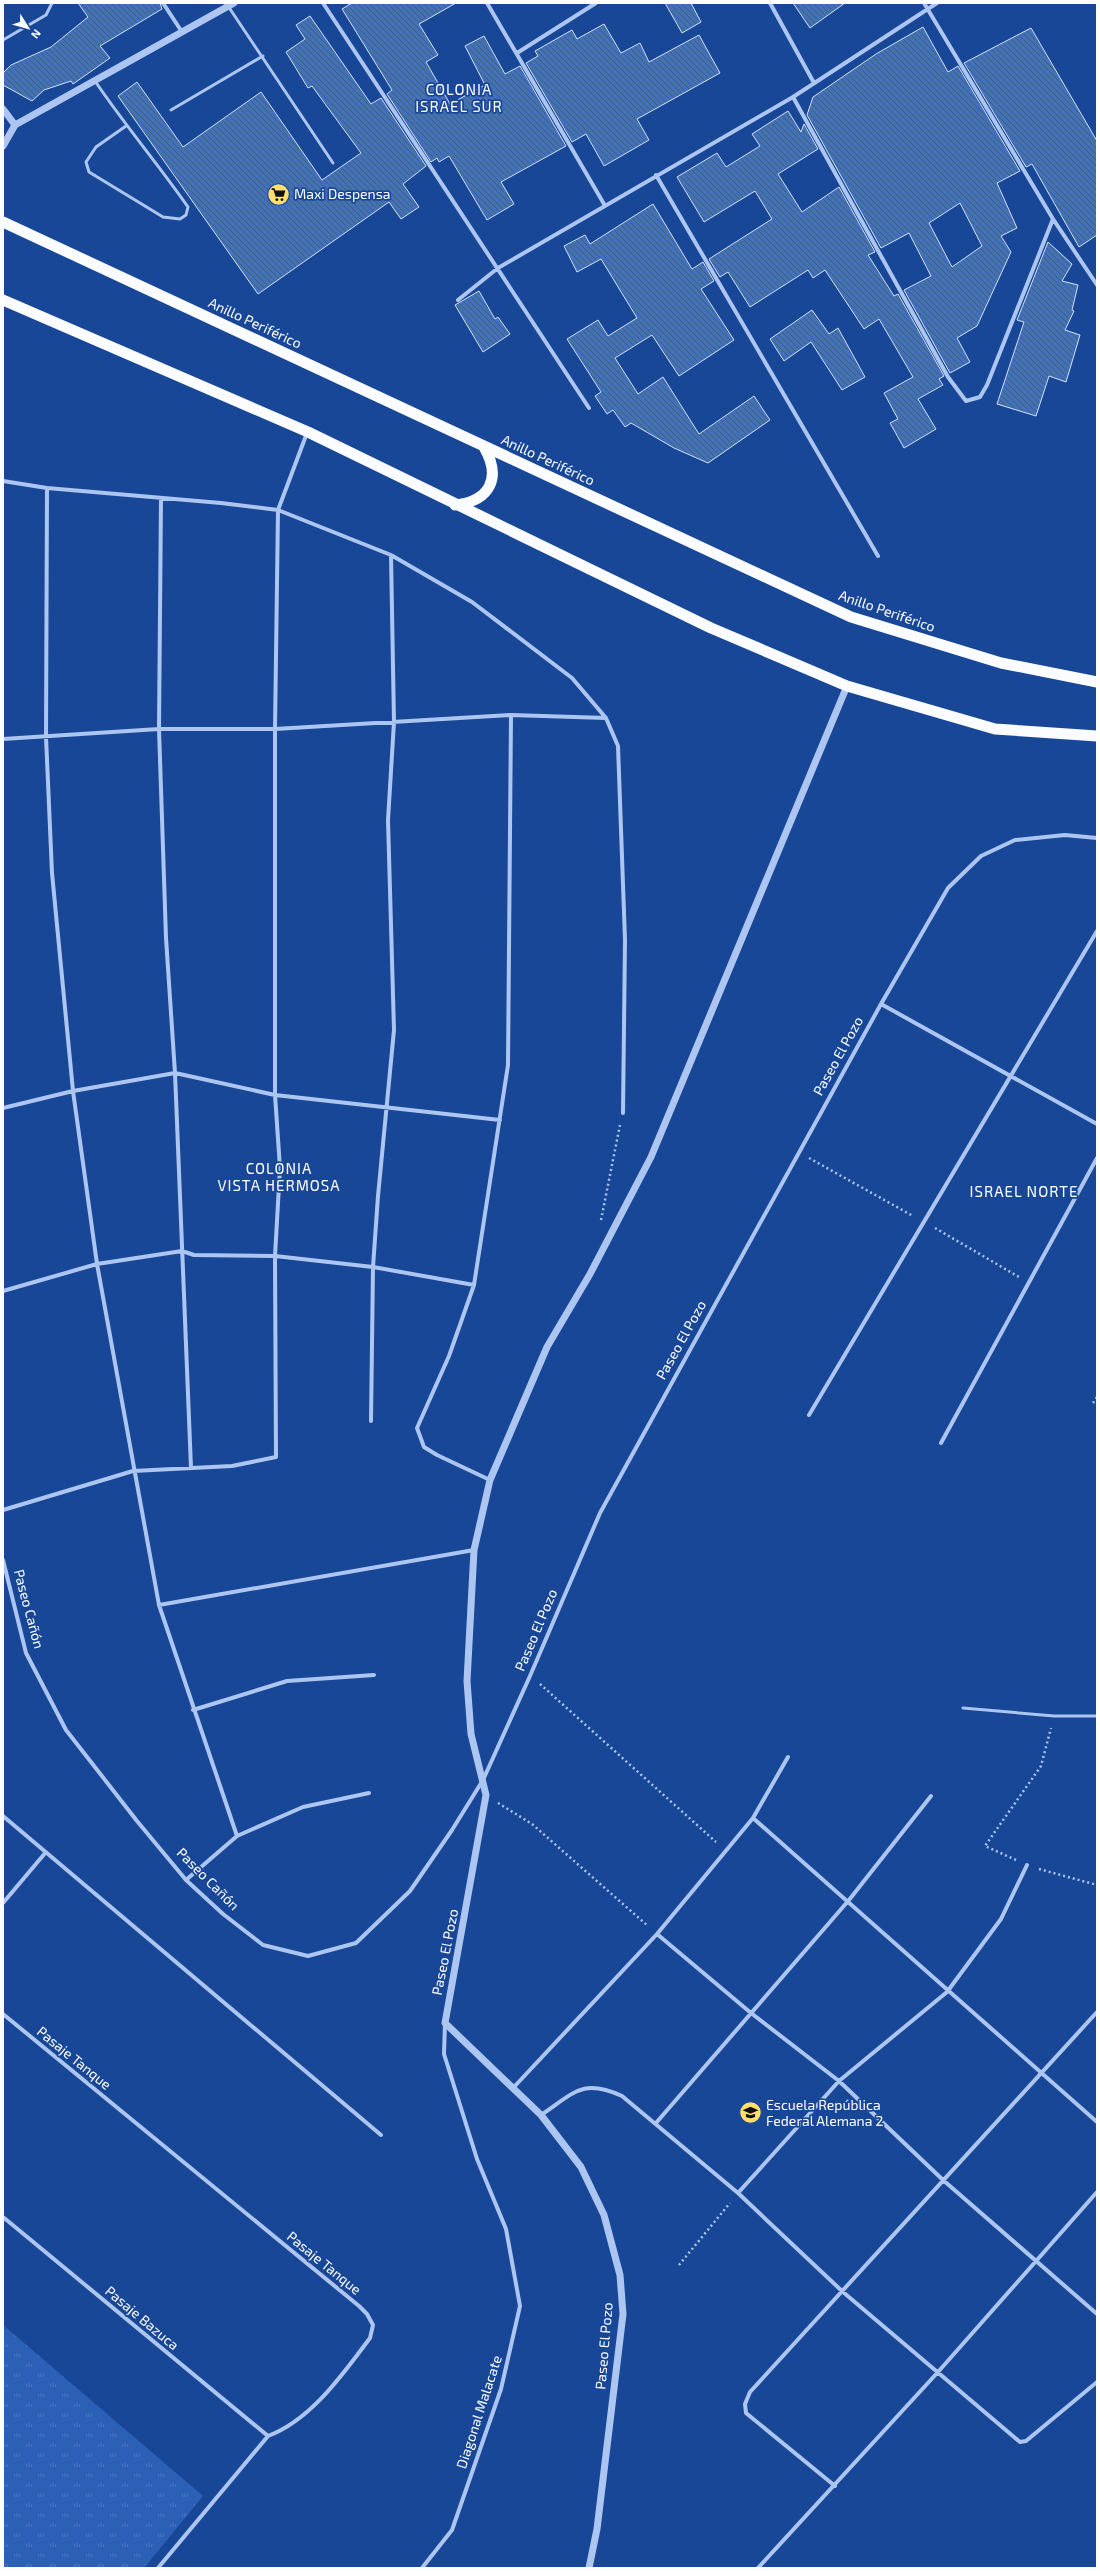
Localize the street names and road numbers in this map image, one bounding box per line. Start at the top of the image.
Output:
street label: Anillo Periférico [206,294,305,352]
street label: Anillo Periférico [499,431,598,489]
street label: Anillo Periférico [837,586,938,635]
street label: Paseo El Pozo [809,1013,866,1098]
street label: Paseo El Pozo [652,1297,709,1382]
street label: Paseo Cañón [11,1567,48,1650]
street label: Paseo El Pozo [511,1586,560,1673]
street label: Paseo Cañón [174,1844,243,1913]
street label: Paseo El Pozo [428,1907,461,1997]
street label: Pasaje Tanque [34,2022,115,2093]
street label: Pasaje Tanque [284,2227,365,2298]
street label: Pasaje Bazuca [102,2282,183,2353]
street label: Paseo El Pozo [591,2302,616,2390]
street label: Diagonal Malacate [452,2353,505,2471]

